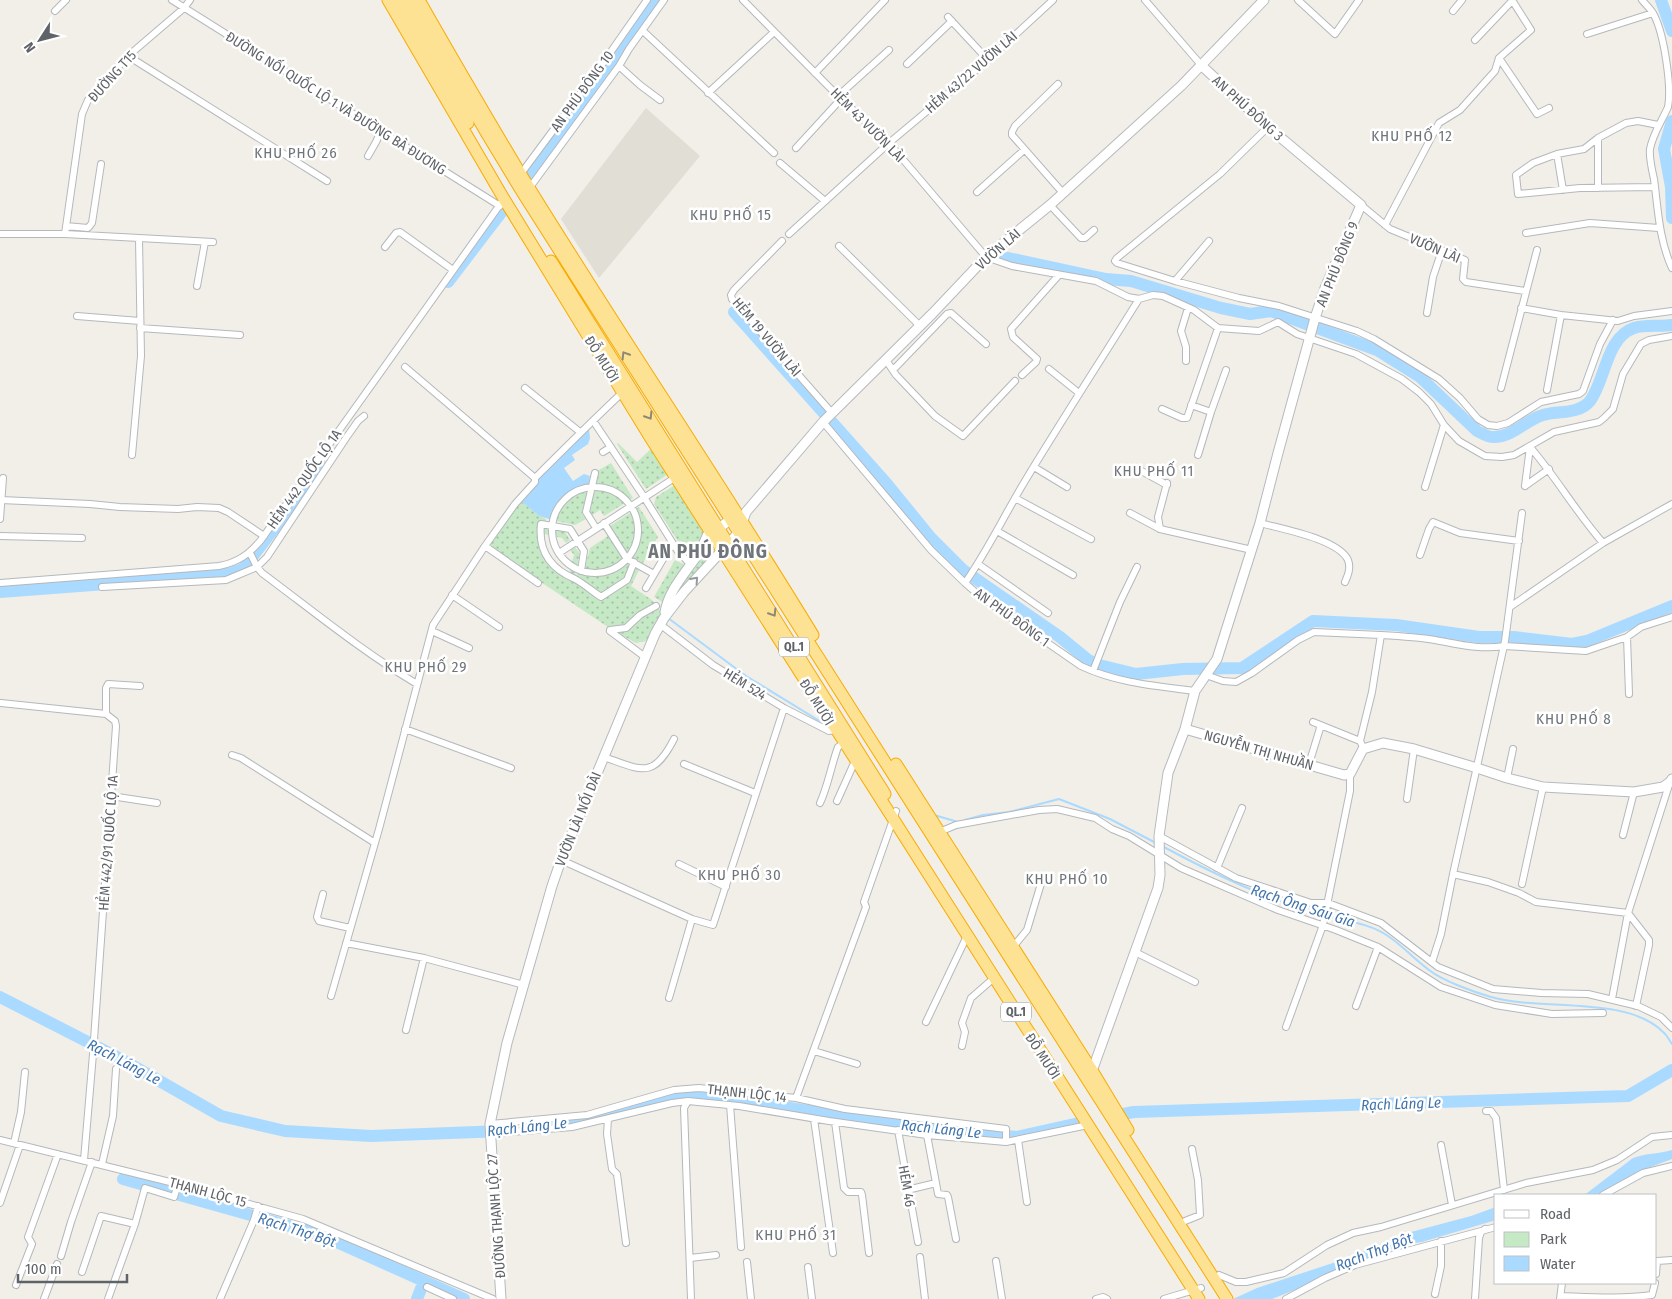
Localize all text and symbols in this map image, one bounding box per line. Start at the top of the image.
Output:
north arrow [15,15,65,65]
street label: ĐƯỜNG NỐI QUỐC LỘ 1 VÀ ĐƯỜNG BÀ ĐƯƠNG [222,26,451,179]
street label: HẺM 43/22 VƯỜN LÀI [921,26,1021,117]
text: N [21,39,39,56]
street label: ĐƯỜNG T15 [84,46,140,106]
street label: AN PHÚ ĐÔNG 10 [546,47,618,135]
street label: AN PHÚ ĐÔNG 3 [1209,71,1287,145]
street label: HẺM 43 VƯỜN LÀI [827,83,910,166]
district label: KHU PHỐ 12 [1371,125,1453,145]
district label: KHU PHỐ 26 [254,142,338,162]
district label: KHU PHỐ 15 [690,204,772,224]
street label: AN PHÚ ĐÔNG 9 [1312,219,1362,309]
street label: VƯỜN LÀI [972,225,1024,273]
street label: VƯỜN LÀI [1407,229,1463,267]
street label: HẺM 19 VƯỜN LÀI [729,293,806,380]
street label: ĐỖ MƯỜI [581,332,624,386]
one-way arrow [622,352,632,361]
one-way arrow [643,411,652,420]
street label: HẺM 442 QUỐC LỘ 1A [261,424,346,532]
district label: KHU PHỐ 11 [1114,460,1194,480]
district label: AN PHÚ ĐÔNG [647,538,768,563]
one-way arrow [689,577,698,586]
street label: AN PHÚ ĐÔNG 1 [971,584,1053,650]
one-way arrow [766,608,776,617]
road number: QL.1 [779,638,809,656]
district label: KHU PHỐ 29 [384,656,468,676]
street label: HẺM 524 [720,663,771,704]
street label: ĐỖ MƯỜI [796,675,839,729]
district label: KHU PHỐ 8 [1536,708,1612,728]
street label: NGUYỄN THỊ NHUẦN [1202,724,1316,774]
street label: VƯỜN LÀI NỐI DÀI [549,768,605,869]
street label: HẺM 442/91 QUỐC LỘ 1A [92,774,122,911]
district label: KHU PHỐ 30 [698,864,782,884]
district label: KHU PHỐ 10 [1026,868,1108,888]
water label: Rạch Ông Sáu Gia [1249,881,1357,931]
road number: QL.1 [1001,1002,1031,1022]
street label: ĐỖ MƯỜI [1021,1029,1065,1083]
water label: Rạch Láng Le [84,1035,164,1089]
street label: THẠNH LỘC 14 [706,1080,788,1106]
water label: Rạch Láng Le [1361,1094,1441,1114]
water label: Rạch Láng Le [486,1114,568,1140]
water label: Rạch Láng Le [900,1116,982,1142]
street label: ĐƯỜNG THẠNH LỘC 27 [483,1153,509,1279]
street label: HẺM 46 [894,1164,921,1208]
street label: THẠNH LỘC 15 [167,1173,249,1211]
legend [1494,1194,1657,1284]
text: Road [1540,1205,1571,1223]
water label: Rạch Thợ Bột [256,1209,338,1251]
district label: KHU PHỐ 31 [755,1224,837,1244]
water label: Rạch Thợ Bột [1333,1229,1415,1275]
text: Park [1540,1230,1567,1248]
scale bar [18,1252,126,1284]
text: Water [1540,1255,1576,1273]
text: 100 m [25,1260,62,1278]

